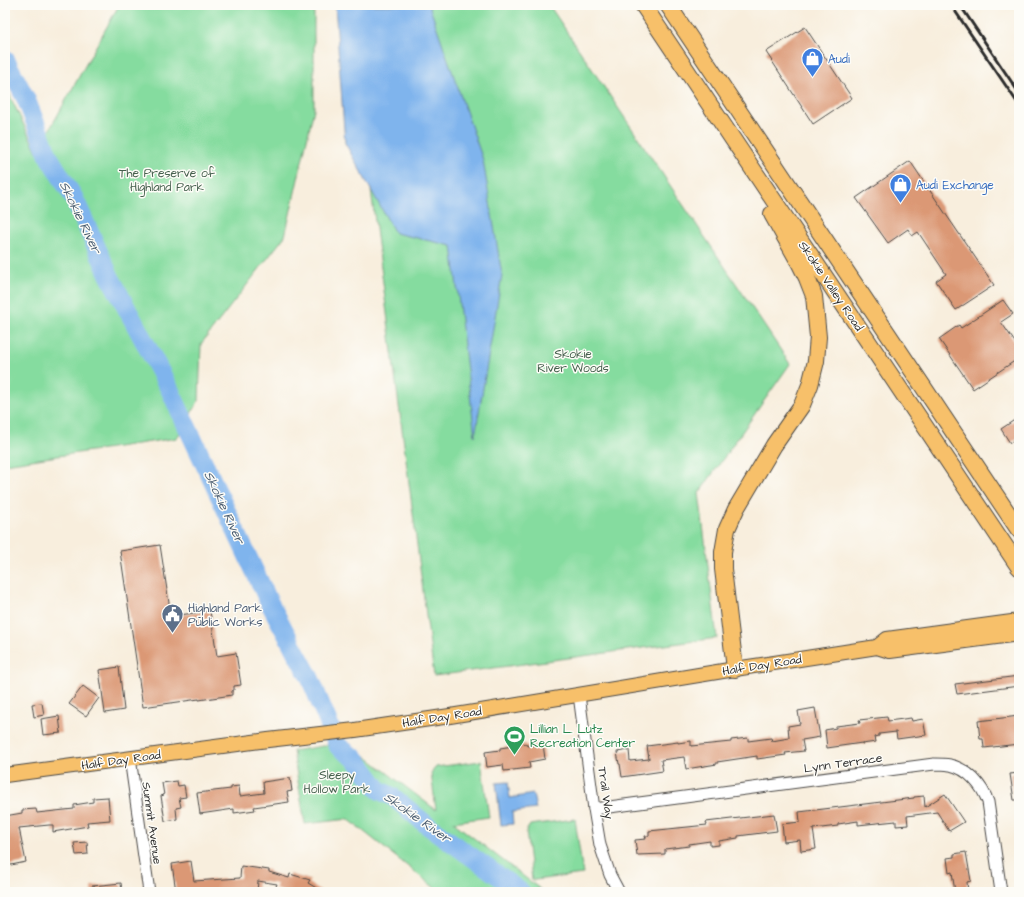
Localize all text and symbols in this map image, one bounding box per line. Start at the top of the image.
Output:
shop icon: Audi [799,46,825,79]
place label: Audi [828,51,850,68]
park label: The Preserve of Highland Park [119,165,216,197]
shop icon: Audi Exchange [888,172,914,205]
place label: Audi Exchange [916,177,994,195]
water label: Skokie River [55,178,106,258]
street label: Skokie Valley Road [793,238,867,335]
park label: Skokie River Woods [537,346,609,377]
water label: Skokie River [199,468,250,548]
place label: Highland Park Public Works [188,600,263,631]
public building icon: Highland Park Public Works [160,602,186,635]
street label: Half Day Road [721,651,803,681]
street label: Half Day Road [401,703,483,733]
place label: Lillian L. Lutz Recreation Center [530,721,635,752]
sports icon: Lillian L. Lutz Recreation Center [502,723,528,756]
street label: Half Day Road [80,747,162,775]
street label: Lynn Terrace [803,750,884,778]
street label: Trail Way [592,766,618,821]
park label: Sleepy Hollow Park [304,767,371,798]
street label: Summit Avenue [137,781,166,866]
water label: Skokie River [380,788,456,849]

